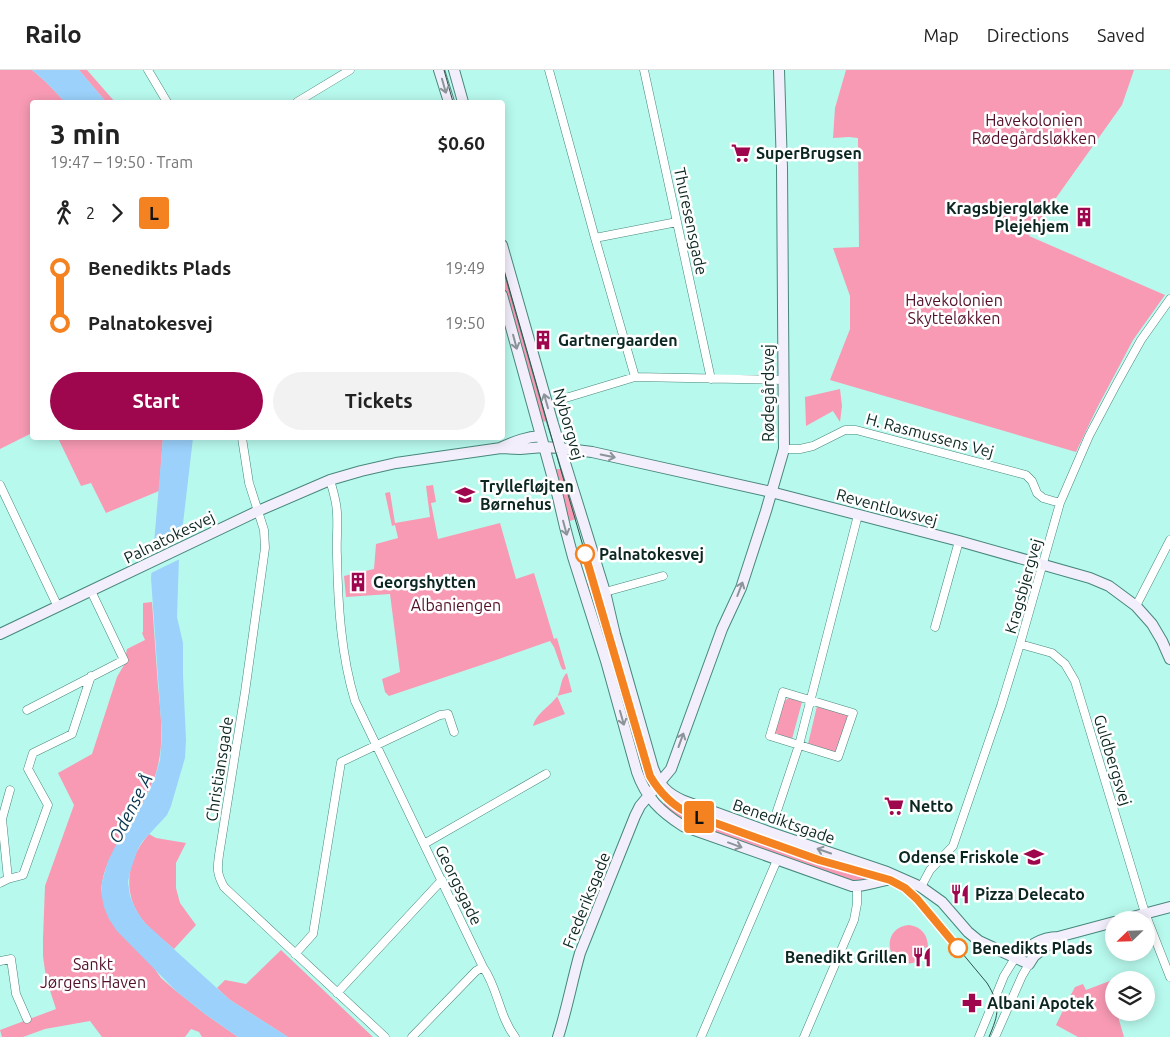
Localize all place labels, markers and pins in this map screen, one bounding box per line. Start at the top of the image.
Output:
supermarket icon: SuperBrugsen [730,142,752,164]
place label: SuperBrugsen [756,144,862,162]
place label: Kragsbjergløkke Plejehjem [946,199,1069,235]
building icon: Kragsbjergløkke Plejehjem [1073,206,1095,228]
building icon: Gartnergaarden [532,329,554,351]
place label: Gartnergaarden [558,331,678,349]
place label: Tryllefløjten Børnehus [480,477,574,513]
school or university icon: Tryllefløjten Børnehus [454,484,476,506]
marker: Palnatokesvej [575,544,595,564]
place label: Palnatokesvej [599,545,704,563]
building icon: Georgshytten [347,571,369,593]
place label: Georgshytten [373,573,476,591]
supermarket icon: Netto [883,795,905,817]
place label: Netto [909,797,953,815]
school or university icon: Odense Friskole [1023,846,1045,868]
place label: Odense Friskole [898,848,1019,866]
restaurant icon: Pizza Delecato [949,883,971,905]
place label: Pizza Delecato [975,885,1085,903]
marker: Benedikts Plads [948,938,968,958]
place label: Benedikts Plads [972,939,1093,957]
restaurant icon: Benedikt Grillen [911,946,933,968]
place label: Benedikt Grillen [785,948,907,966]
pharmacy icon: Albani Apotek [961,992,983,1014]
place label: Albani Apotek [987,994,1094,1012]

